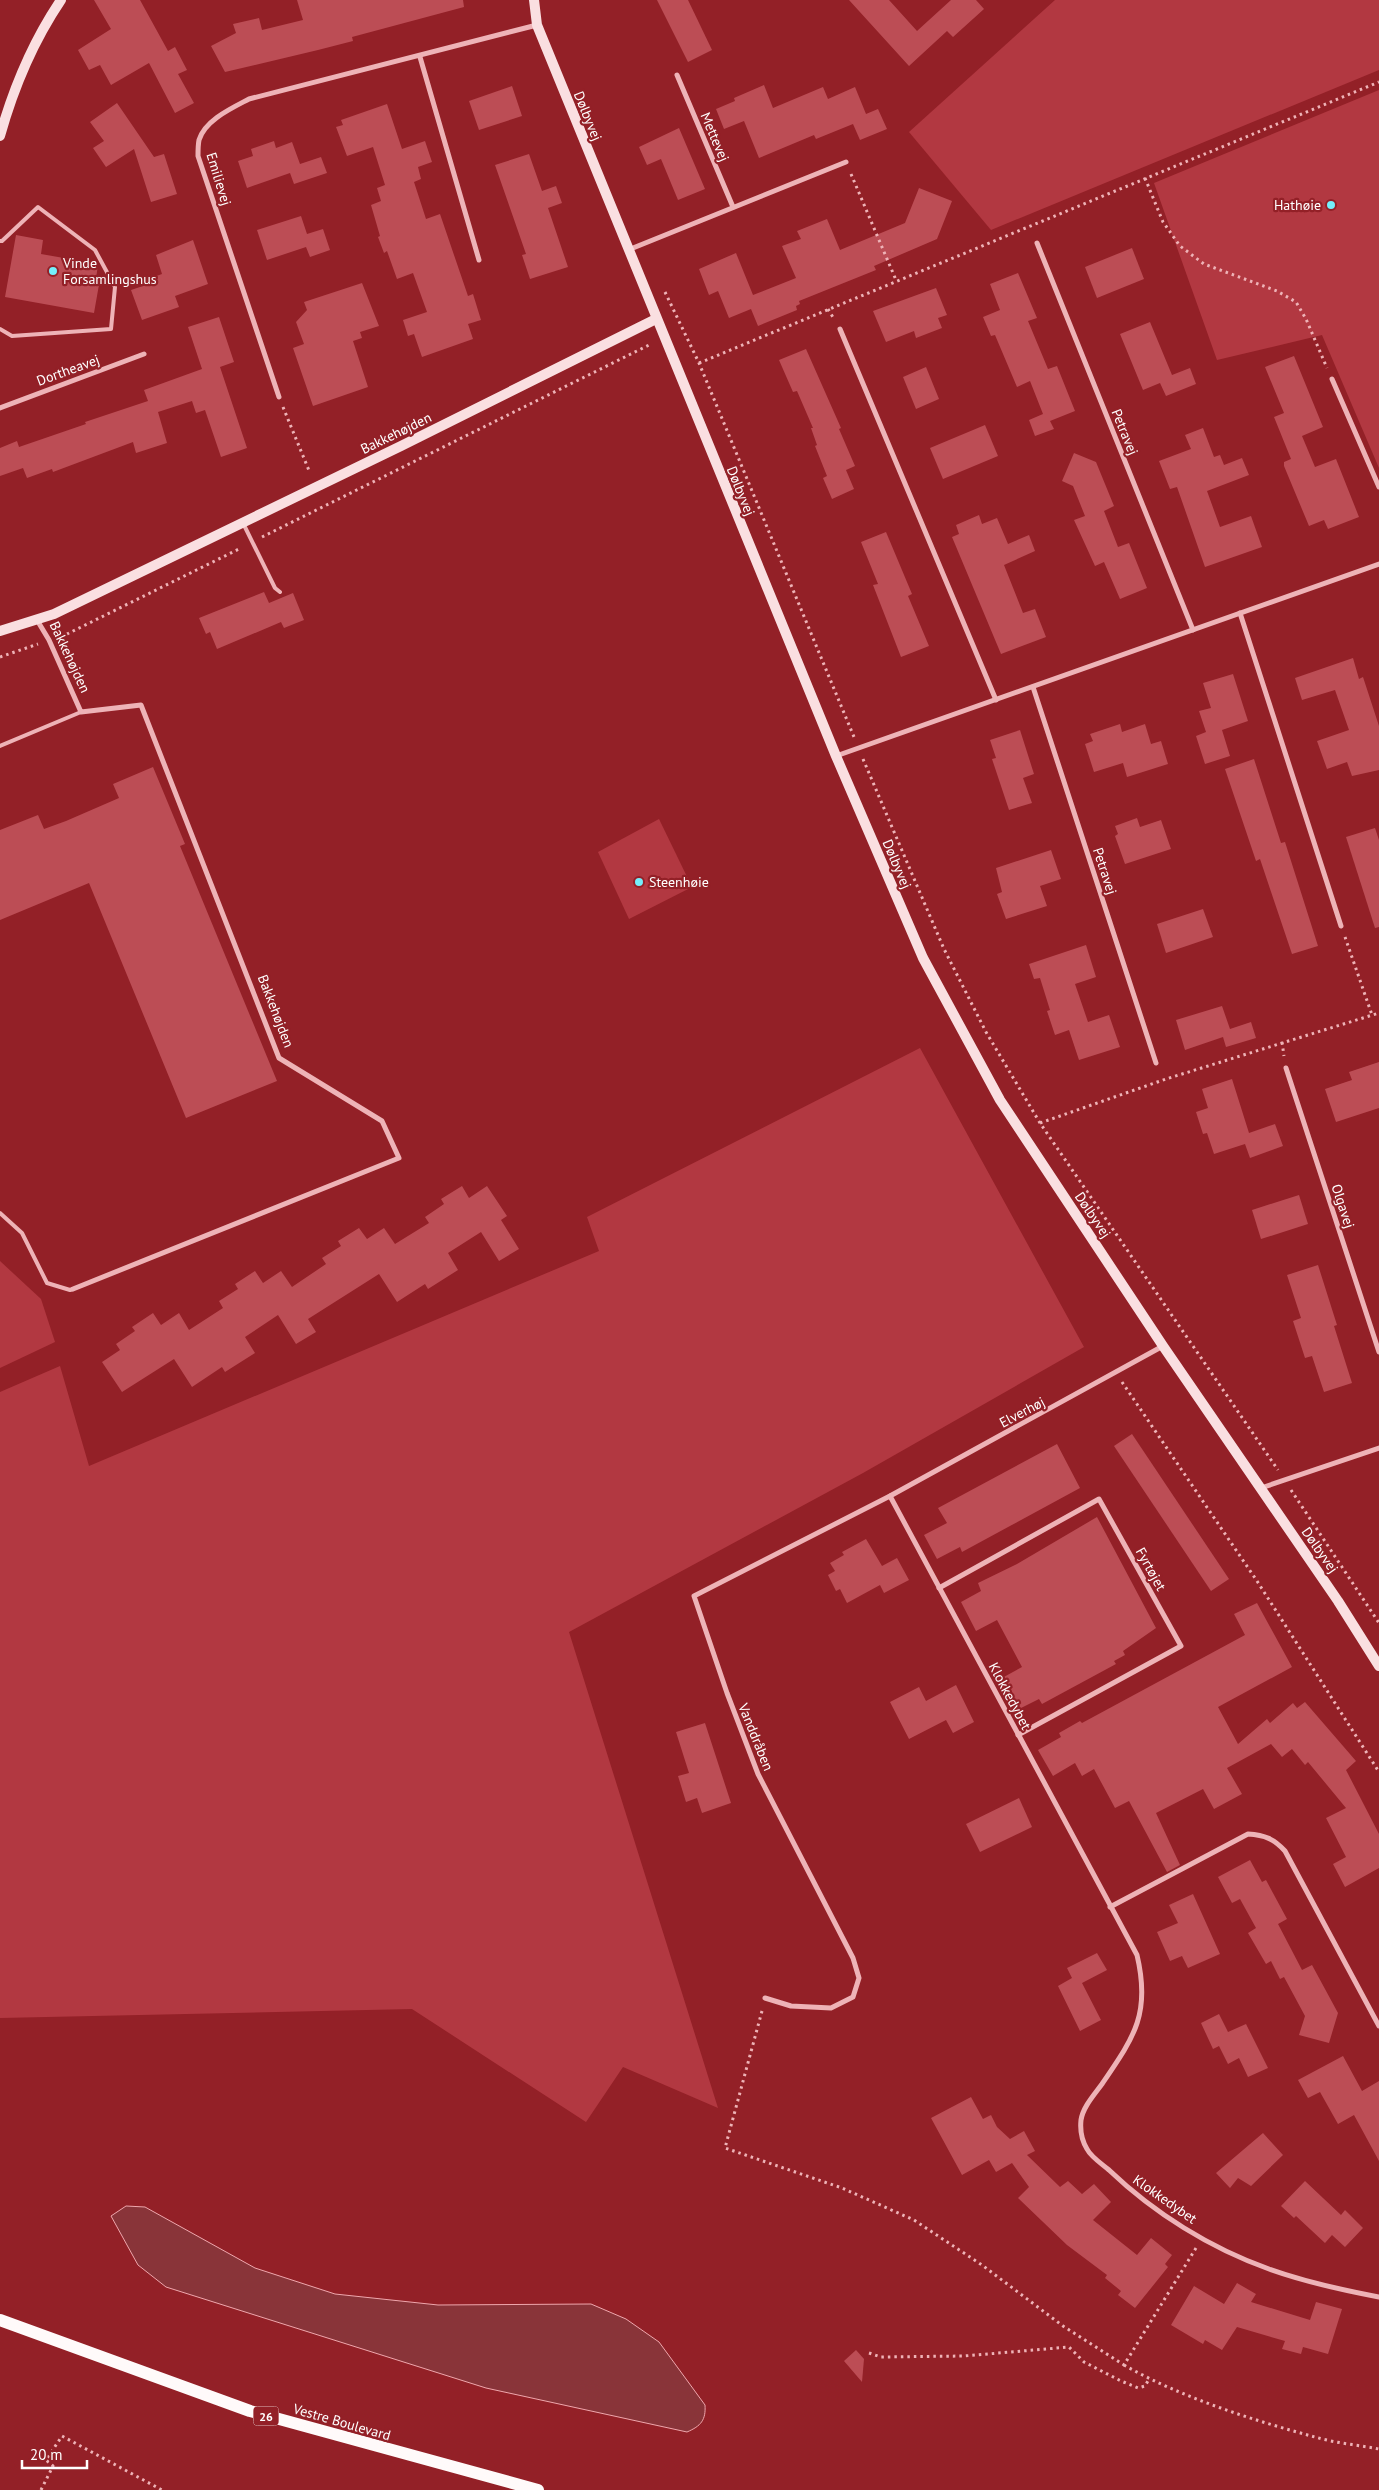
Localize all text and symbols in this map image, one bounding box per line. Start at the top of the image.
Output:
street label: Dølbyvej [570,88,606,144]
street label: Mettevej [697,110,733,164]
street label: Emilievej [202,150,236,208]
place label: Hathøie [1274,196,1321,214]
marker: Hathøie [1325,199,1337,211]
place label: Vinde Forsamlingshus [62,254,157,288]
marker: Vinde Forsamlingshus [47,265,59,277]
street label: Dortheavej [34,350,102,390]
street label: Petravej [1108,406,1142,458]
street label: Bakkehøjden [358,408,434,458]
street label: Dølbyvej [723,463,759,519]
street label: Bakkehøjden [46,618,94,696]
street label: Dølbyvej [879,836,915,892]
street label: Petravej [1089,845,1121,897]
place label: Steenhøie [649,873,709,891]
marker: Steenhøie [633,876,645,888]
street label: Bakkehøjden [254,972,298,1050]
street label: Olgavej [1327,1182,1359,1230]
street label: Dølbyvej [1071,1188,1115,1242]
street label: Elverhøj [996,1393,1048,1431]
street label: Dølbyvej [1298,1523,1342,1577]
street label: Fyrtøjet [1132,1544,1170,1594]
street label: Klokkedybet [985,1659,1035,1733]
street label: Vanddråben [734,1700,778,1773]
street label: Klokkedybet [1130,2170,1201,2228]
street label: Vestre Boulevard [290,2399,393,2445]
road number: 26 [254,2406,278,2426]
scale bar [22,2438,88,2470]
text: 20 m [30,2445,63,2464]

